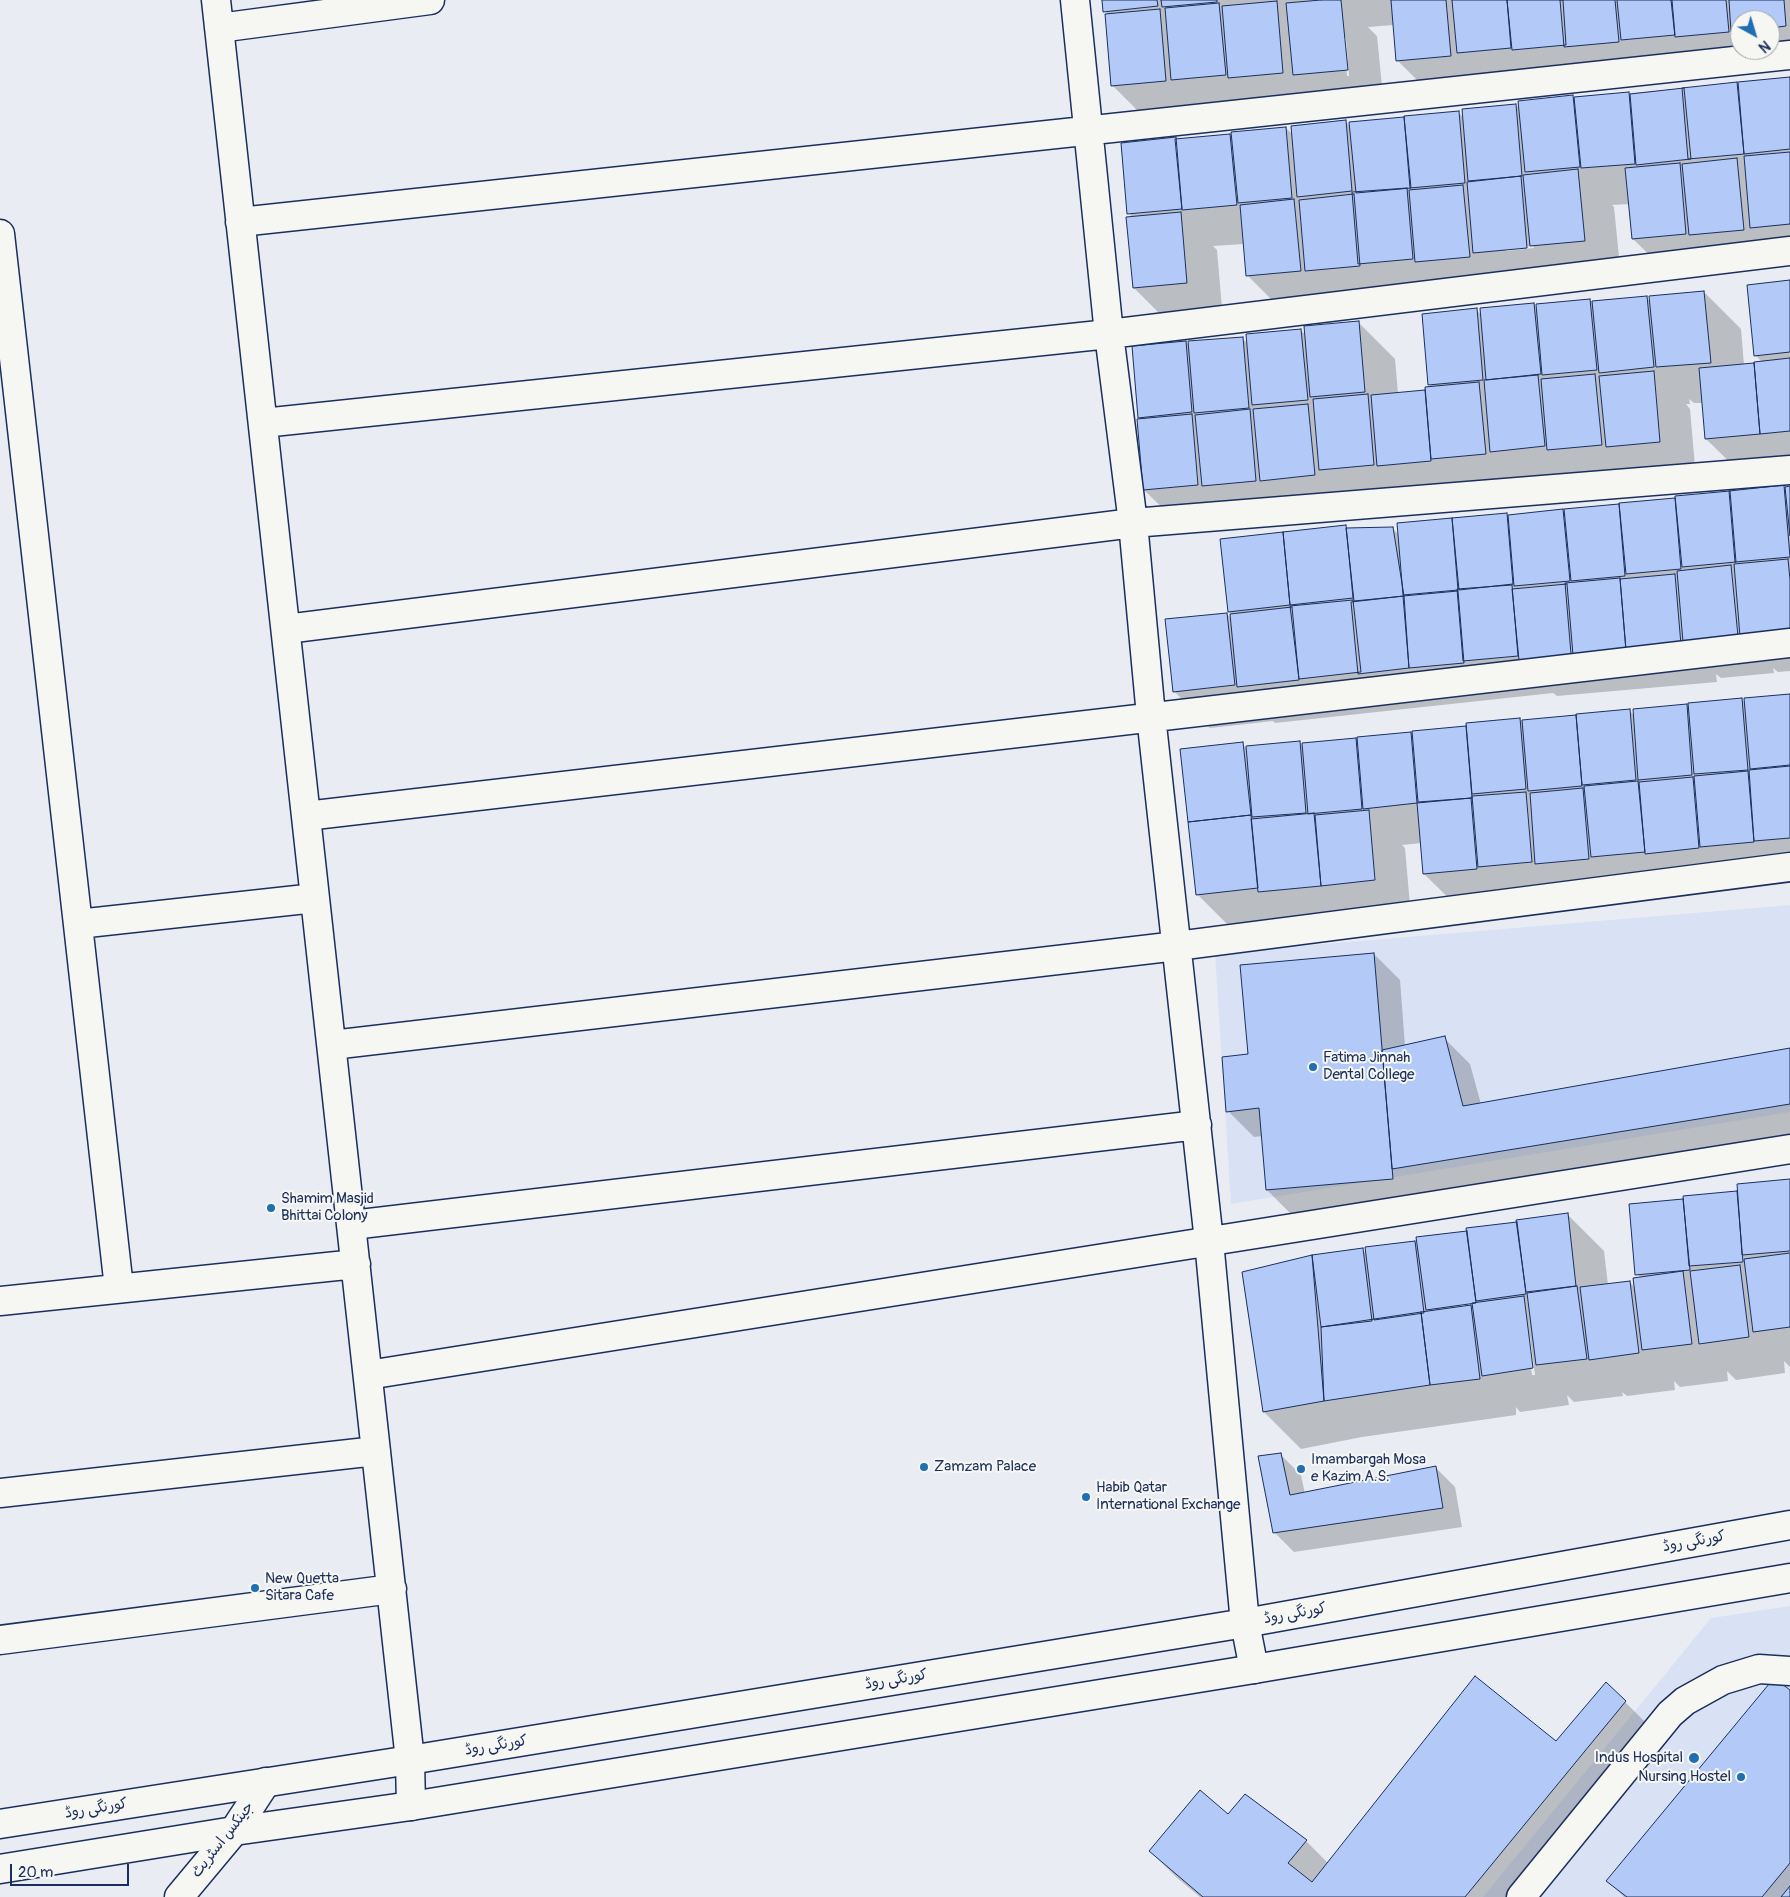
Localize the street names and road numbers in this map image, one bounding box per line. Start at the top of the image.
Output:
street label: کورنگی روڈ [1661,1528,1727,1556]
street label: کورنگی روڈ [1262,1600,1328,1628]
street label: کورنگی روڈ [863,1666,929,1694]
street label: کورنگی روڈ [463,1732,529,1760]
street label: کورنگی روڈ [63,1795,129,1823]
street label: جینکس اسٹریٹ [188,1799,258,1881]

